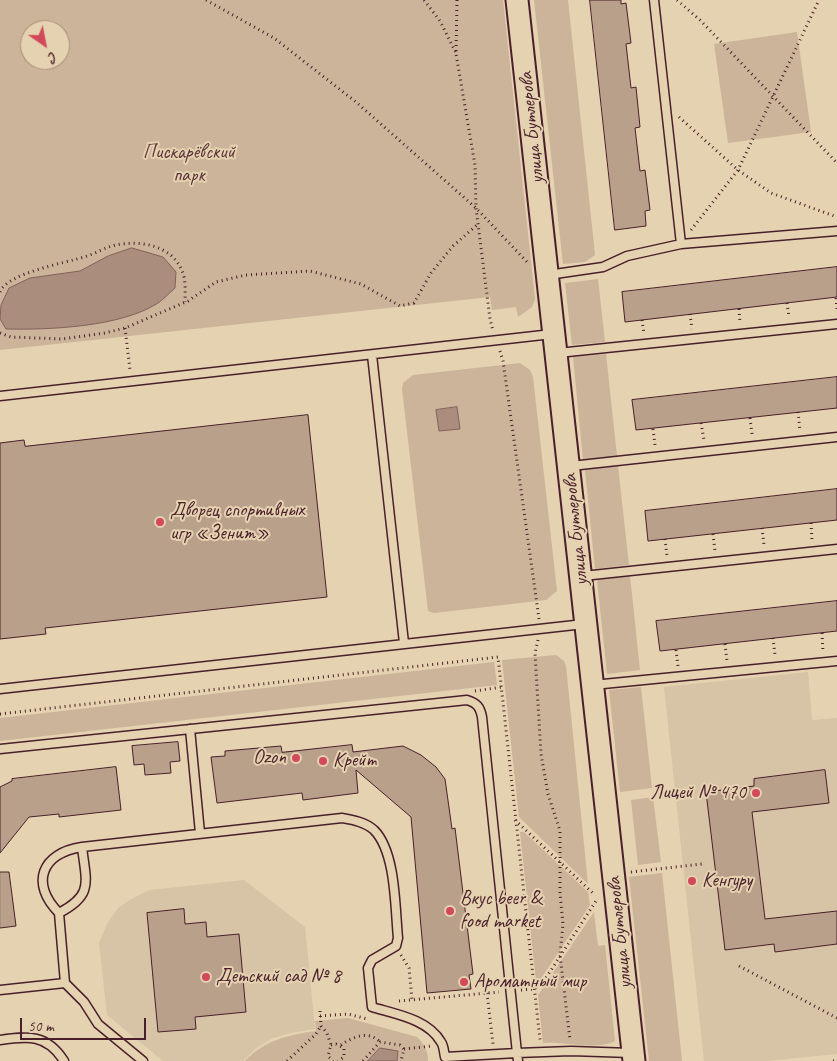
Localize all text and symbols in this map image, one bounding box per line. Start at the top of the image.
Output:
north arrow [20,20,70,70]
text: С [45,48,60,66]
street label: улица Бутлерова [514,71,550,185]
park label: Пискарёвский парк [143,141,235,188]
street label: улица Бутлерова [558,473,594,587]
place label: Дворец спортивных игр «Зенит» [170,499,304,546]
marker: Дворец спортивных игр «Зенит» [154,516,166,528]
place label: Ozon [253,746,286,770]
place label: Крейт [333,749,376,773]
marker: Ozon [290,752,302,764]
marker: Крейт [317,755,329,767]
place label: Лицей № 470 [650,781,746,805]
marker: Лицей № 470 [750,787,762,799]
place label: Кенгуру [702,869,752,893]
marker: Кенгуру [686,875,698,887]
street label: улица Бутлерова [602,876,638,990]
place label: Вкус beer & food market [460,887,541,934]
marker: Вкус beer & food market [444,905,456,917]
place label: Детский сад № 8 [216,965,341,989]
place label: Ароматный мир [474,970,586,994]
marker: Детский сад № 8 [200,971,212,983]
marker: Ароматный мир [458,976,470,988]
scale bar [22,1008,149,1040]
text: 50 m [28,1017,54,1036]

